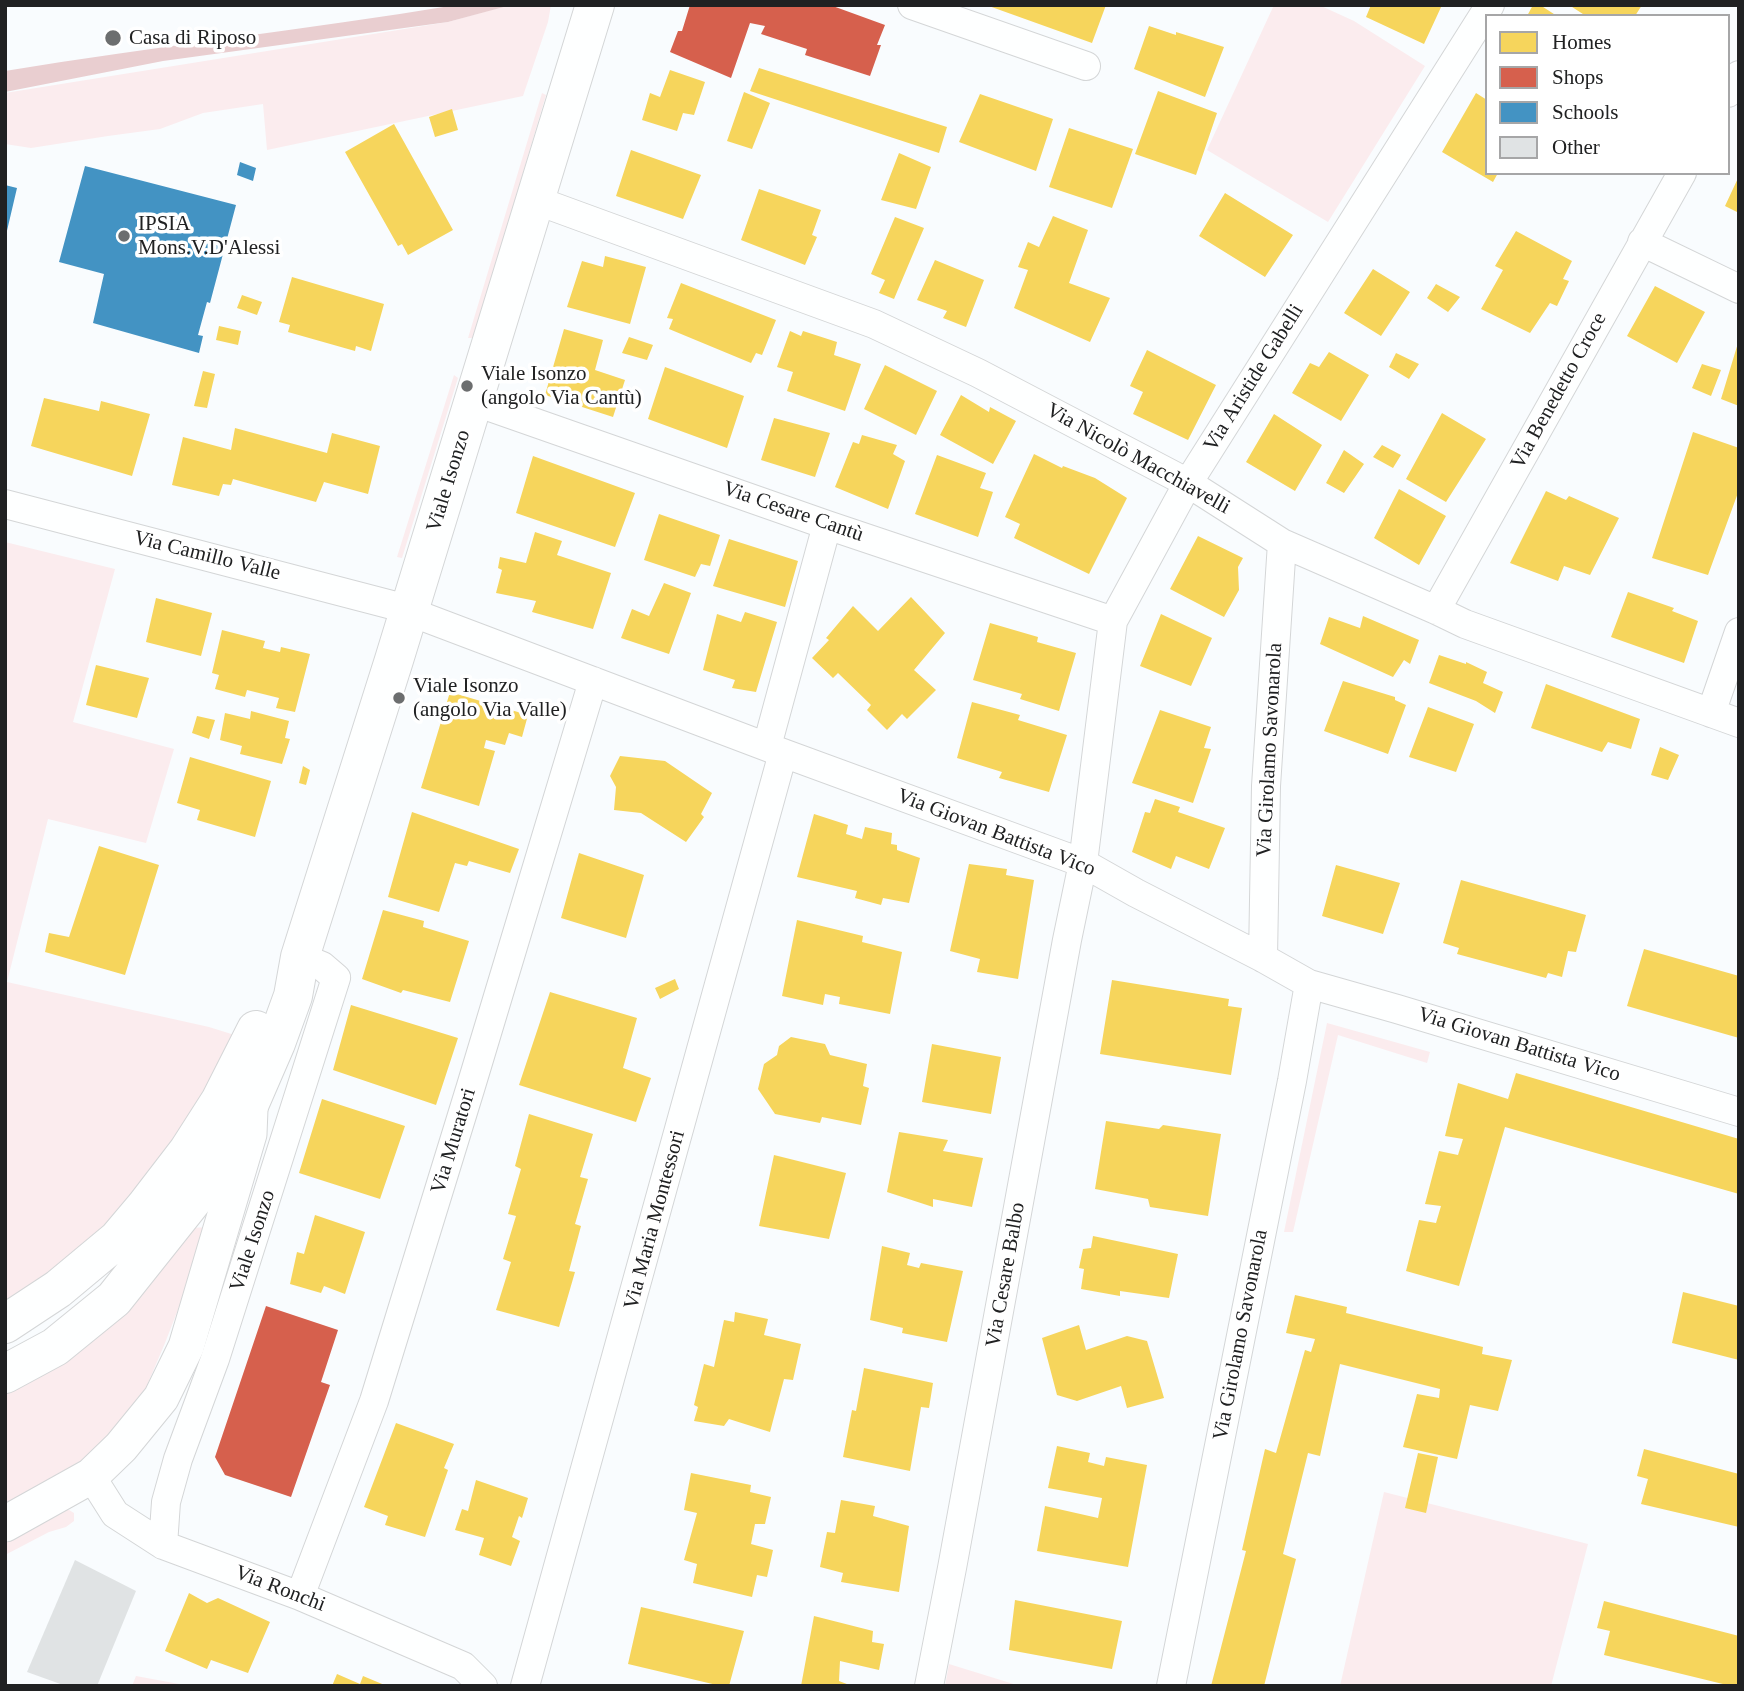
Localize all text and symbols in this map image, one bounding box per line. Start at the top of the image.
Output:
legend [1485,14,1730,175]
place label: Casa di Riposo [129,25,256,51]
marker: Casa di Riposo [103,28,123,48]
text: Homes [1552,30,1612,54]
text: Shops [1552,65,1603,89]
text: Schools [1552,100,1619,124]
text: Other [1552,135,1600,159]
place label: IPSIA Mons.V.D'Alessi [138,211,280,261]
marker: IPSIA Mons.V.D'Alessi [116,228,132,244]
street label: Via Aristide Gabelli [1199,300,1309,456]
street label: Via Benedetto Croce [1506,308,1612,474]
place label: Viale Isonzo (angolo Via Cantù) [481,361,642,411]
marker: Viale Isonzo (angolo Via Cantù) [459,378,475,394]
street label: Via Nicolò Macchiavelli [1042,398,1234,520]
street label: Viale Isonzo [422,427,476,535]
street label: Via Cesare Cantù [719,476,867,548]
street label: Via Camillo Valle [131,526,283,586]
street label: Via Girolamo Savonarola [1252,642,1288,858]
place label: Viale Isonzo (angolo Via Valle) [413,673,567,723]
marker: Viale Isonzo (angolo Via Valle) [391,690,407,706]
street label: Via Giovan Battista Vico [893,784,1099,882]
street label: Via Giovan Battista Vico [1415,1002,1623,1088]
street label: Via Muratori [426,1085,482,1197]
street label: Via Maria Montessori [619,1128,691,1312]
street label: Viale Isonzo [225,1187,281,1295]
street label: Via Cesare Balbo [981,1200,1031,1350]
street label: Via Girolamo Savonarola [1208,1227,1274,1443]
street label: Via Ronchi [231,1560,329,1618]

